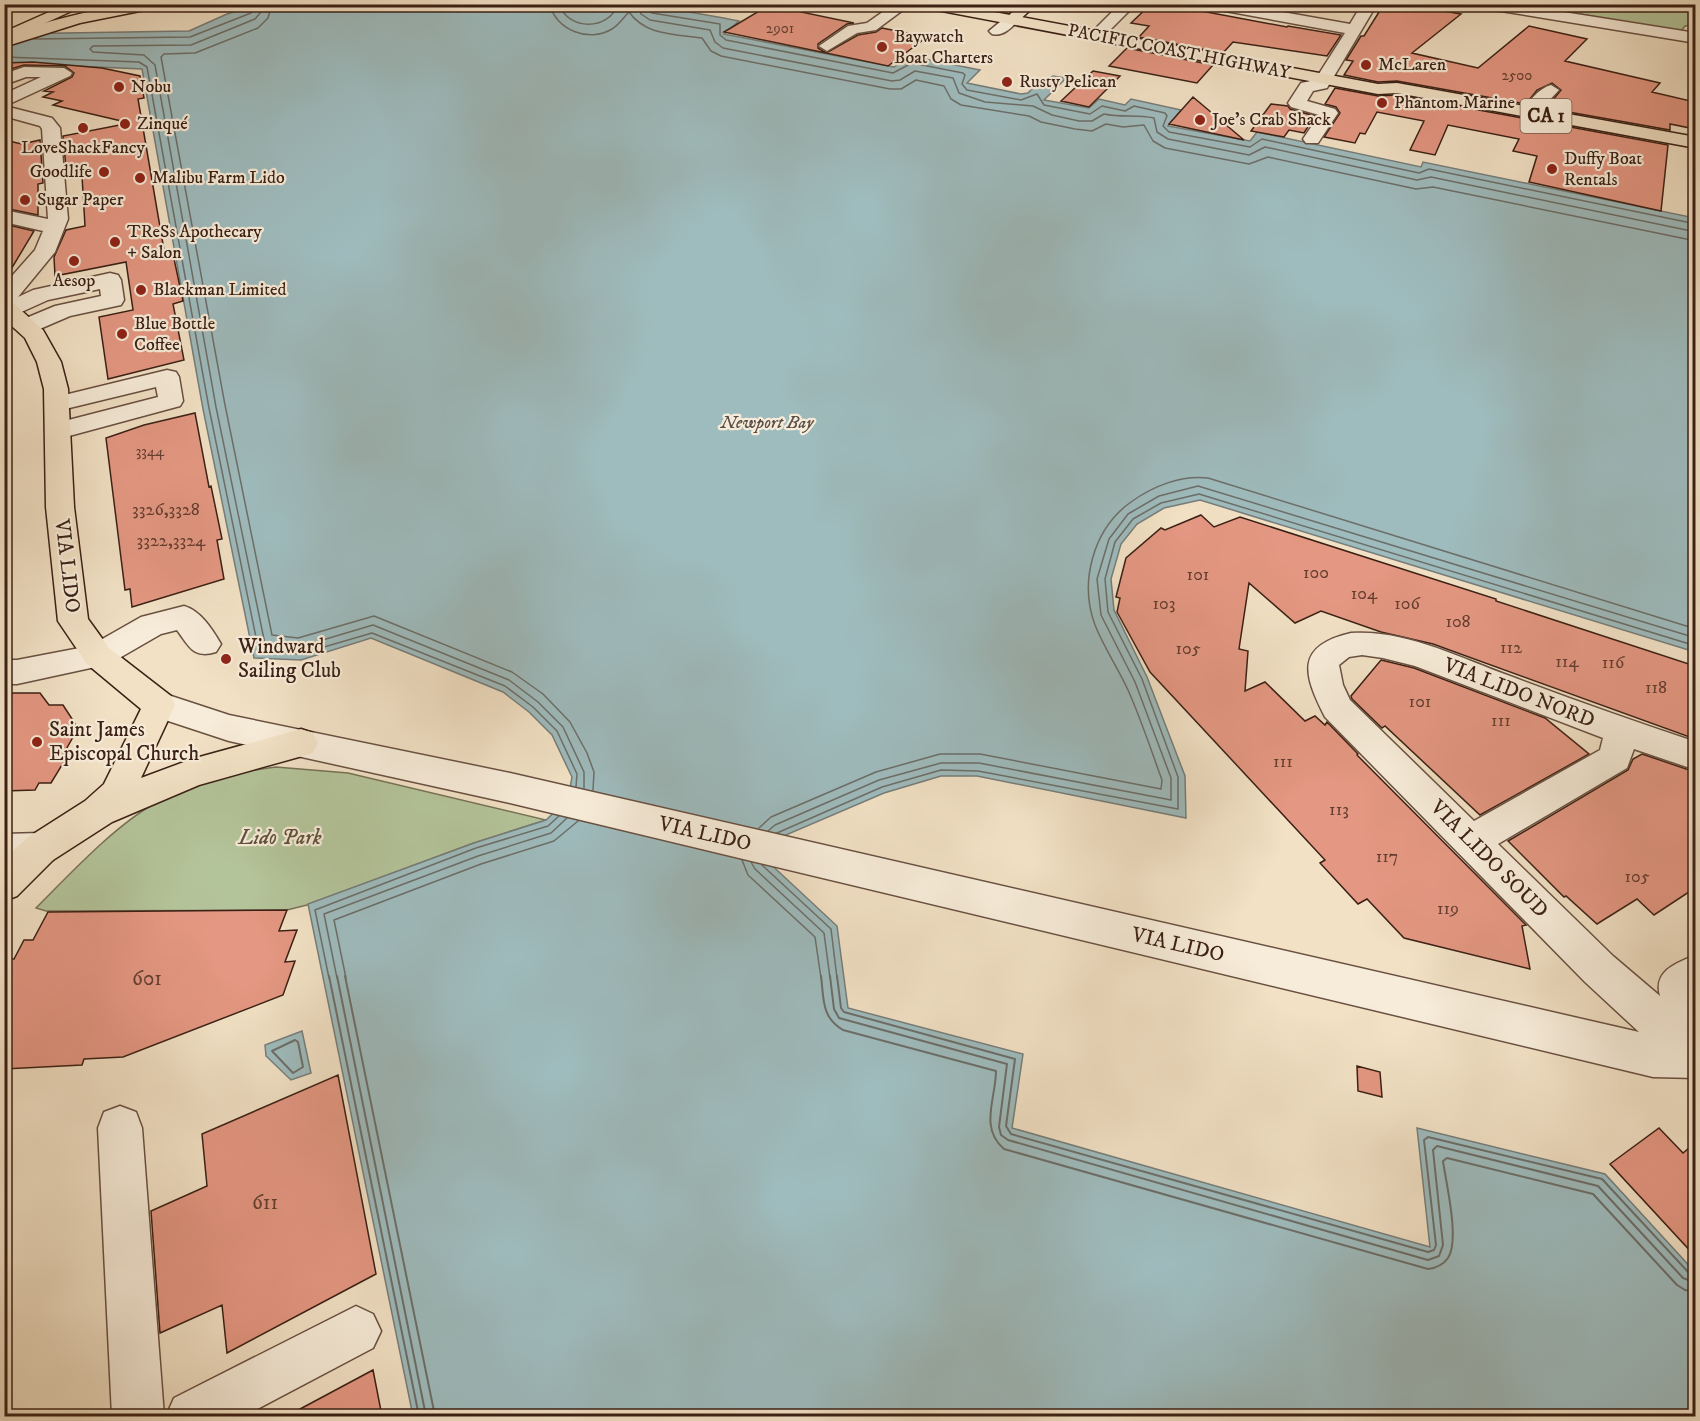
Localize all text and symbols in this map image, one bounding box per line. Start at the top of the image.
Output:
house number: 2901 [766,19,794,38]
street label: PACIFIC COAST HIGHWAY [1066,20,1293,85]
place label: Baywatch Boat Charters [894,26,993,69]
marker: Baywatch Boat Charters [875,40,889,54]
place label: McLaren [1378,54,1447,76]
marker: McLaren [1359,58,1373,72]
house number: 2500 [1502,66,1532,85]
place label: Rusty Pelican [1019,71,1117,93]
marker: Rusty Pelican [1000,75,1014,89]
place label: Nobu [131,76,172,98]
marker: Nobu [112,80,126,94]
place label: Phantom Marine [1394,92,1515,114]
marker: Phantom Marine [1375,96,1389,110]
road number: CA 1 [1520,99,1572,133]
place label: Joe's Crab Shack [1210,109,1331,131]
place label: Zinqué [137,113,188,135]
marker: Joe's Crab Shack [1193,113,1207,127]
marker: Zinqué [118,117,132,131]
marker: LoveShackFancy [76,121,90,135]
place label: LoveShackFancy [21,137,145,159]
place label: Duffy Boat Rentals [1564,148,1642,191]
place label: Goodlife [30,161,92,183]
marker: Duffy Boat Rentals [1545,162,1559,176]
marker: Goodlife [97,165,111,179]
place label: Malibu Farm Lido [152,167,285,189]
marker: Malibu Farm Lido [133,171,147,185]
place label: Sugar Paper [37,189,124,211]
marker: Sugar Paper [18,193,32,207]
place label: TReSs Apothecary + Salon [127,221,262,264]
marker: TReSs Apothecary + Salon [108,235,122,249]
marker: Aesop [67,254,81,268]
place label: Aesop [53,270,95,292]
place label: Blackman Limited [153,279,286,301]
marker: Blackman Limited [134,283,148,297]
place label: Blue Bottle Coffee [134,313,215,356]
marker: Blue Bottle Coffee [115,327,129,341]
water label: Newport Bay [720,412,814,434]
house number: 3344 [136,442,165,461]
house number: 3326,3328 [132,499,200,521]
street label: VIA LIDO [48,517,86,614]
house number: 3322,3324 [137,530,206,552]
house number: 100 [1303,562,1329,584]
house number: 101 [1187,564,1209,586]
house number: 104 [1351,583,1378,605]
house number: 103 [1153,593,1175,615]
house number: 106 [1394,593,1420,615]
house number: 108 [1445,611,1471,633]
place label: Windward Sailing Club [237,634,341,684]
house number: 112 [1500,637,1522,659]
house number: 105 [1175,638,1201,660]
house number: 114 [1555,651,1579,673]
marker: Windward Sailing Club [219,652,233,666]
street label: VIA LIDO NORD [1439,652,1598,734]
house number: 116 [1602,652,1625,674]
house number: 118 [1645,677,1667,699]
house number: 101 [1409,691,1431,713]
house number: 111 [1491,710,1511,732]
place label: Saint James Episcopal Church [49,717,199,767]
marker: Saint James Episcopal Church [30,735,44,749]
house number: 111 [1273,751,1293,773]
street label: VIA LIDO SOUD [1424,794,1553,923]
house number: 113 [1329,799,1349,821]
street label: VIA LIDO [655,811,754,857]
park label: Lido Park [238,825,322,851]
house number: 117 [1376,846,1398,868]
house number: 105 [1624,866,1650,888]
house number: 119 [1437,898,1459,920]
street label: VIA LIDO [1128,922,1227,968]
house number: 601 [132,966,162,992]
house number: 611 [252,1190,278,1216]

